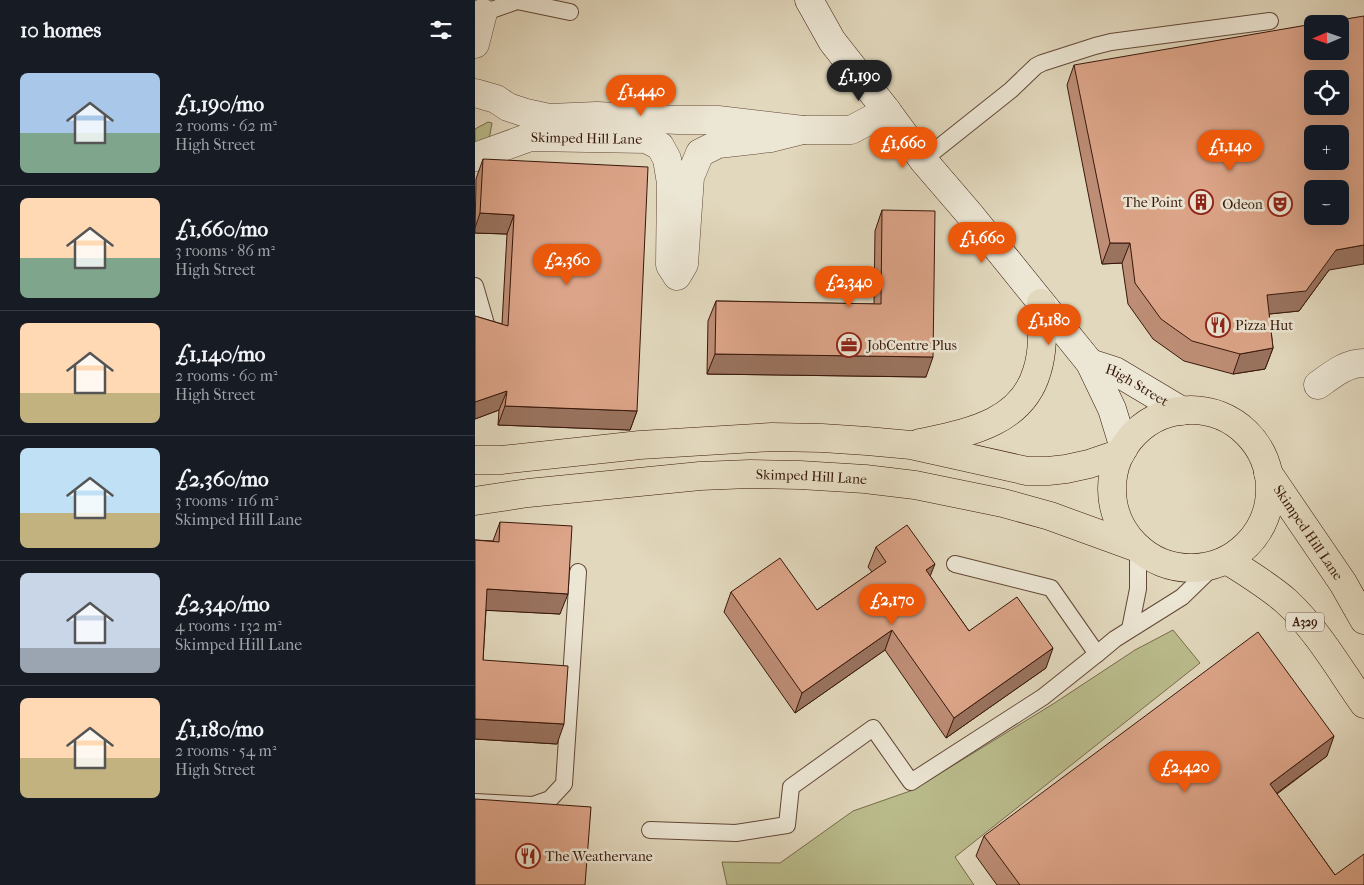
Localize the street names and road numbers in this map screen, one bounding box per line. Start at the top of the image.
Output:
street label: Skimped Hill Lane [531,129,642,148]
street label: High Street [1103,360,1171,410]
street label: Skimped Hill Lane [756,466,868,488]
street label: Skimped Hill Lane [1270,482,1347,584]
road number: A329 [1286,612,1324,632]

